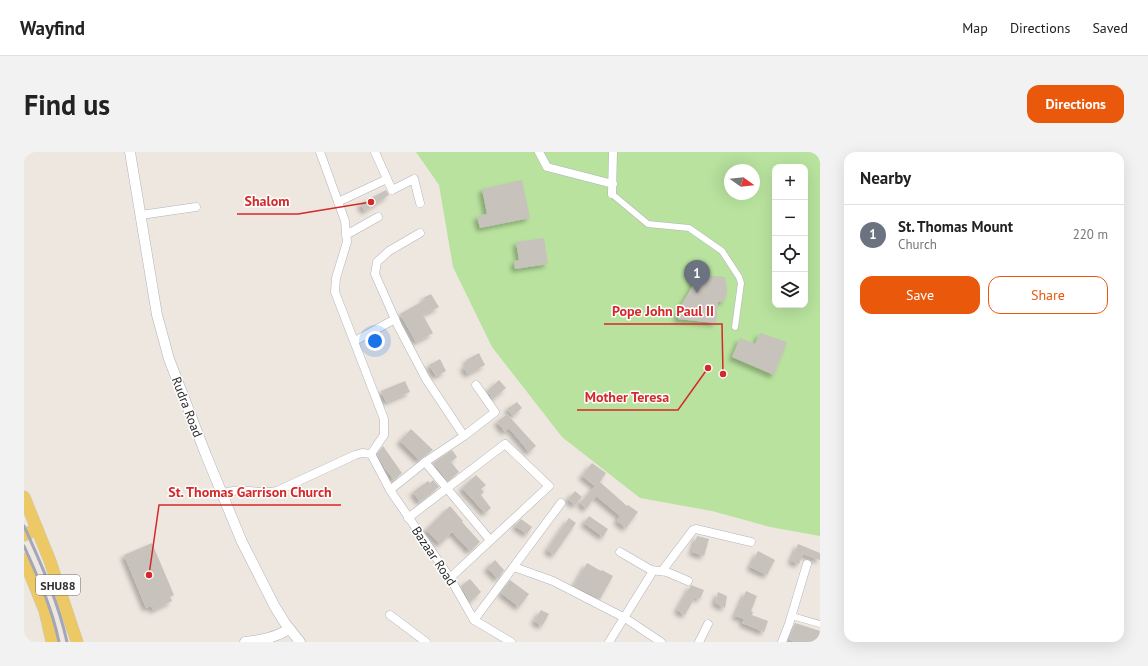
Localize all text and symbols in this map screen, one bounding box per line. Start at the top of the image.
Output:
text: Wayfind [20,16,85,40]
text: Map [962,19,988,37]
text: Directions [1010,19,1070,37]
text: Saved [1092,19,1128,37]
button: Directions [1027,85,1124,123]
text: Find us [24,86,110,123]
north arrow [724,164,760,200]
map controls [772,164,808,308]
button: + [772,164,808,200]
text: Nearby [860,167,911,189]
callout: Shalom [237,188,298,214]
text: Shalom [245,192,289,210]
button: − [772,200,808,236]
text: St. Thomas Mount [898,217,1013,236]
text: 1 [869,226,877,243]
text: 220 m [1073,226,1108,243]
button: locate [772,236,808,272]
text: Church [898,236,937,253]
pin: 1 [684,260,710,293]
button: layers [772,272,808,308]
button: Save [860,276,980,314]
button: Share [988,276,1108,314]
callout: Pope John Paul II [604,298,722,324]
text: Pope John Paul II [612,302,714,320]
your location [365,331,385,351]
street label: Rudra Road [168,374,206,440]
callout: Mother Teresa [577,384,678,410]
text: Mother Teresa [585,388,669,406]
callout: St. Thomas Garrison Church [159,479,341,505]
text: St. Thomas Garrison Church [168,483,332,501]
street label: Bazaar Road [408,523,460,589]
road number: SHU88 [36,575,80,595]

